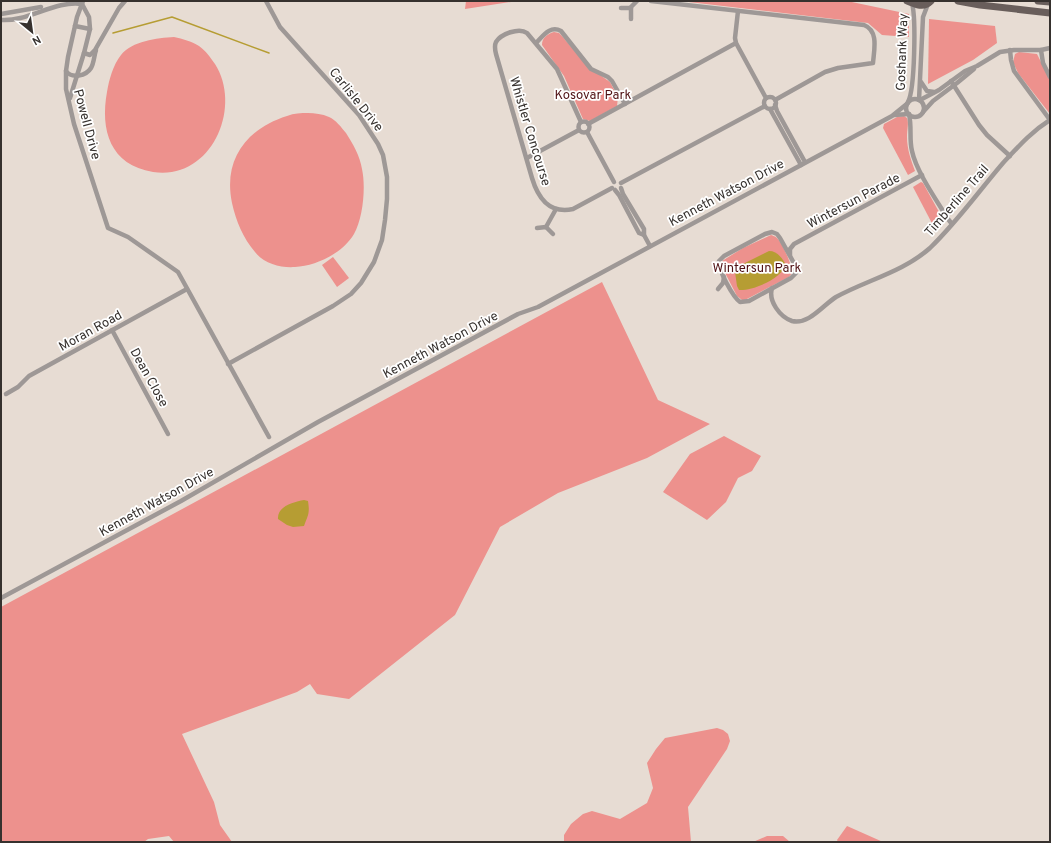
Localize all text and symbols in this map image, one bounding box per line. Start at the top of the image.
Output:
north arrow [12,12,52,52]
street label: Goshank Way [894,13,912,91]
text: N [30,32,43,48]
street label: Carlisle Drive [325,65,386,135]
street label: Whistler Concourse [505,75,553,188]
street label: Powell Drive [69,88,103,161]
park label: Kosovar Park [555,88,632,104]
street label: Kenneth Watson Drive [667,157,787,231]
street label: Timberline Trail [922,162,993,241]
street label: Wintersun Parade [805,171,903,233]
park label: Wintersun Park [713,261,801,277]
street label: Moran Road [56,308,125,356]
street label: Kenneth Watson Drive [381,309,501,383]
street label: Dean Close [126,346,171,410]
street label: Kenneth Watson Drive [97,465,217,541]

